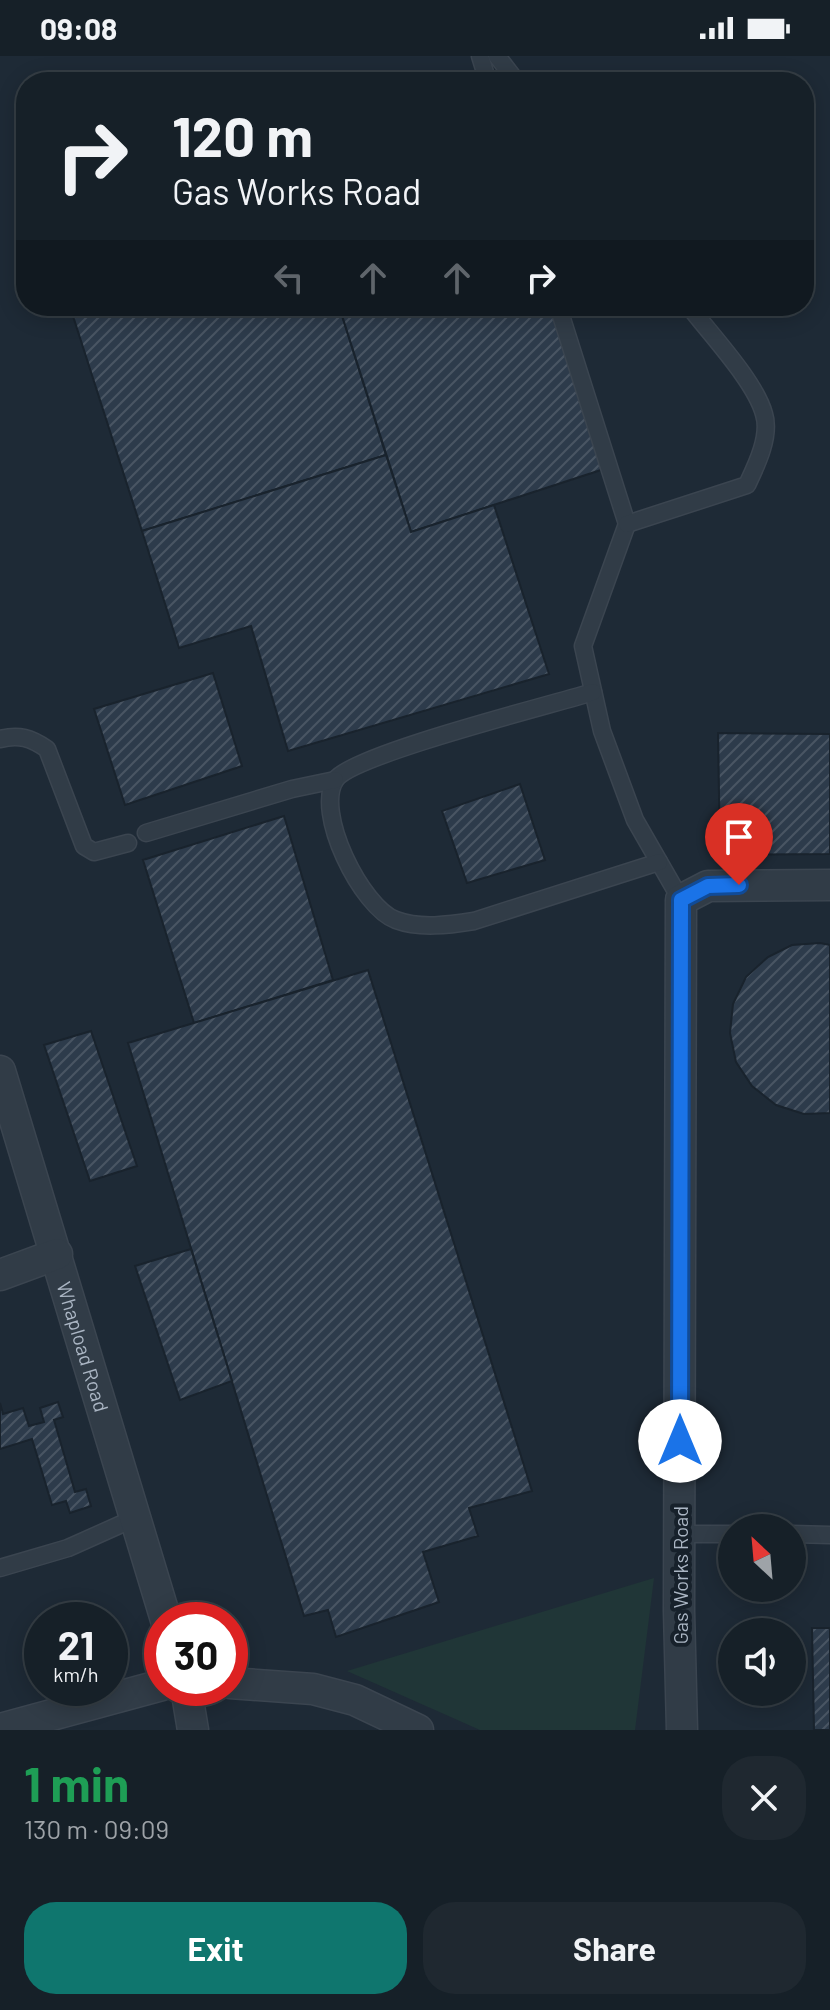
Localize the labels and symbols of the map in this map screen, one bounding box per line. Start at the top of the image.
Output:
pin [705,803,773,885]
street label: Whapload Road [52,1279,114,1415]
position arrow [638,1399,722,1483]
street label: Gas Works Road [668,1506,692,1644]
north arrow [718,1514,806,1602]
speed limit sign: 30 [144,1602,248,1706]

